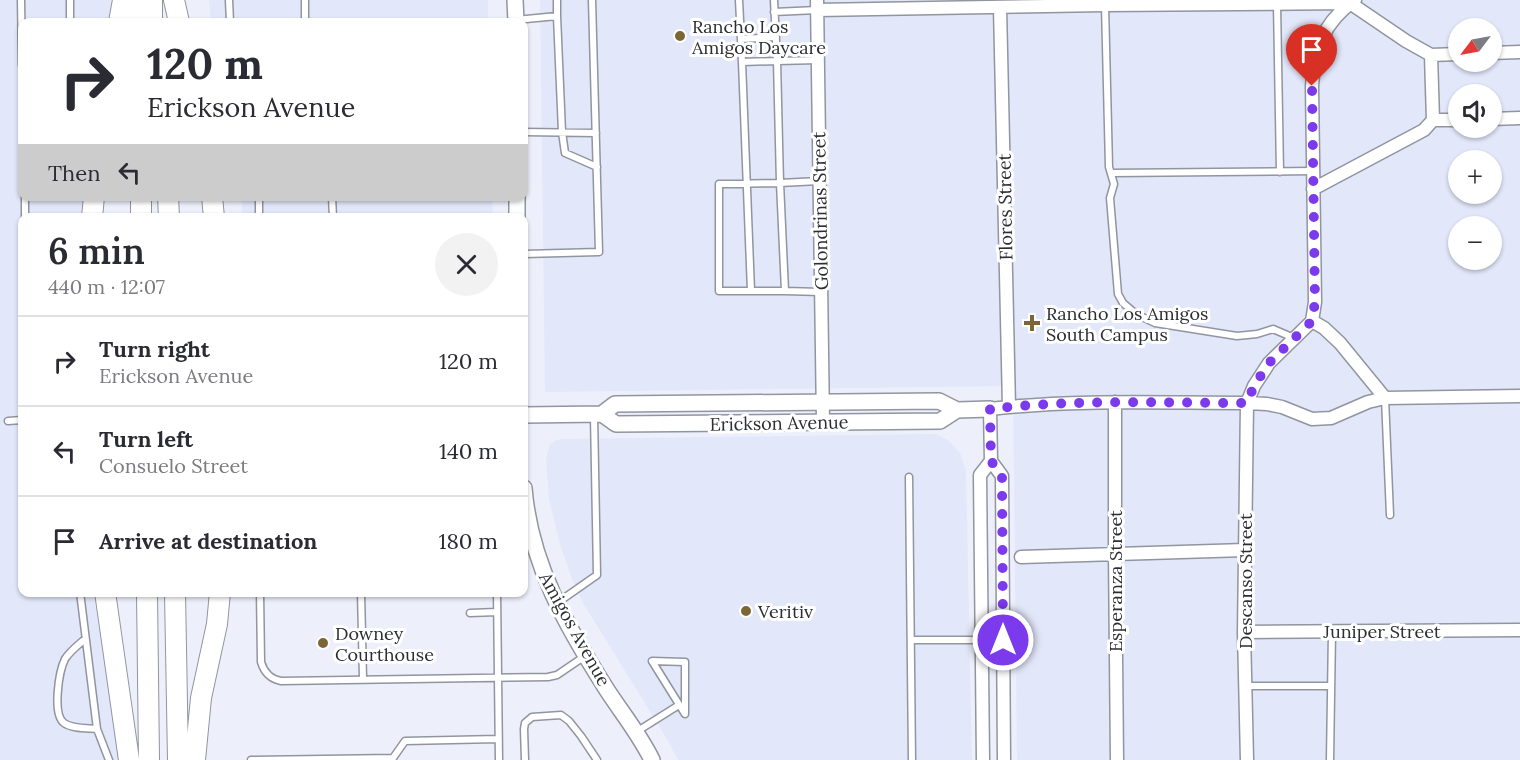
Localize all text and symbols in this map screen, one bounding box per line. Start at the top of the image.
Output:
place label: Rancho Los Amigos Daycare [691,15,826,59]
north arrow [1448,18,1502,72]
map controls [1448,18,1502,270]
pin [1286,24,1337,86]
marker: Rancho Los Amigos Daycare [673,29,687,43]
icon: arrive [1295,33,1328,66]
text: 120 m [147,37,263,91]
icon: right [48,42,126,120]
button: sound [1448,84,1502,138]
text: Erickson Avenue [147,90,355,124]
street label: Golondrinas Street [807,132,833,290]
button: + [1448,150,1502,204]
street label: Flores Street [993,153,1017,261]
icon: left [113,156,146,189]
text: Then [48,159,101,187]
button: − [1448,216,1502,270]
text: 6 min [48,228,145,274]
button: close [435,233,498,296]
text: 440 m · 12:07 [48,274,165,299]
place label: Rancho Los Amigos South Campus [1046,302,1208,346]
marker: Rancho Los Amigos South Campus [1023,314,1041,332]
text: Turn right [99,335,210,363]
icon: right [48,345,81,378]
text: 120 m [439,347,498,375]
text: Erickson Avenue [99,363,253,388]
street label: Erickson Avenue [709,410,849,436]
text: Turn left [99,425,193,453]
icon: left [48,435,81,468]
text: 140 m [439,437,498,465]
text: Consuelo Street [99,453,248,478]
street label: Esperanza Street [1104,510,1127,652]
street label: Descanso Street [1234,513,1257,649]
icon: arrive [48,525,81,558]
text: Arrive at destination [99,527,317,555]
text: 180 m [439,527,498,555]
street label: Amigos Avenue [534,567,616,690]
place label: Veritiv [757,600,814,623]
marker: Veritiv [739,604,753,618]
position arrow [971,608,1035,672]
street label: Juniper Street [1322,620,1441,643]
place label: Downey Courthouse [335,622,434,666]
marker: Downey Courthouse [316,636,330,650]

